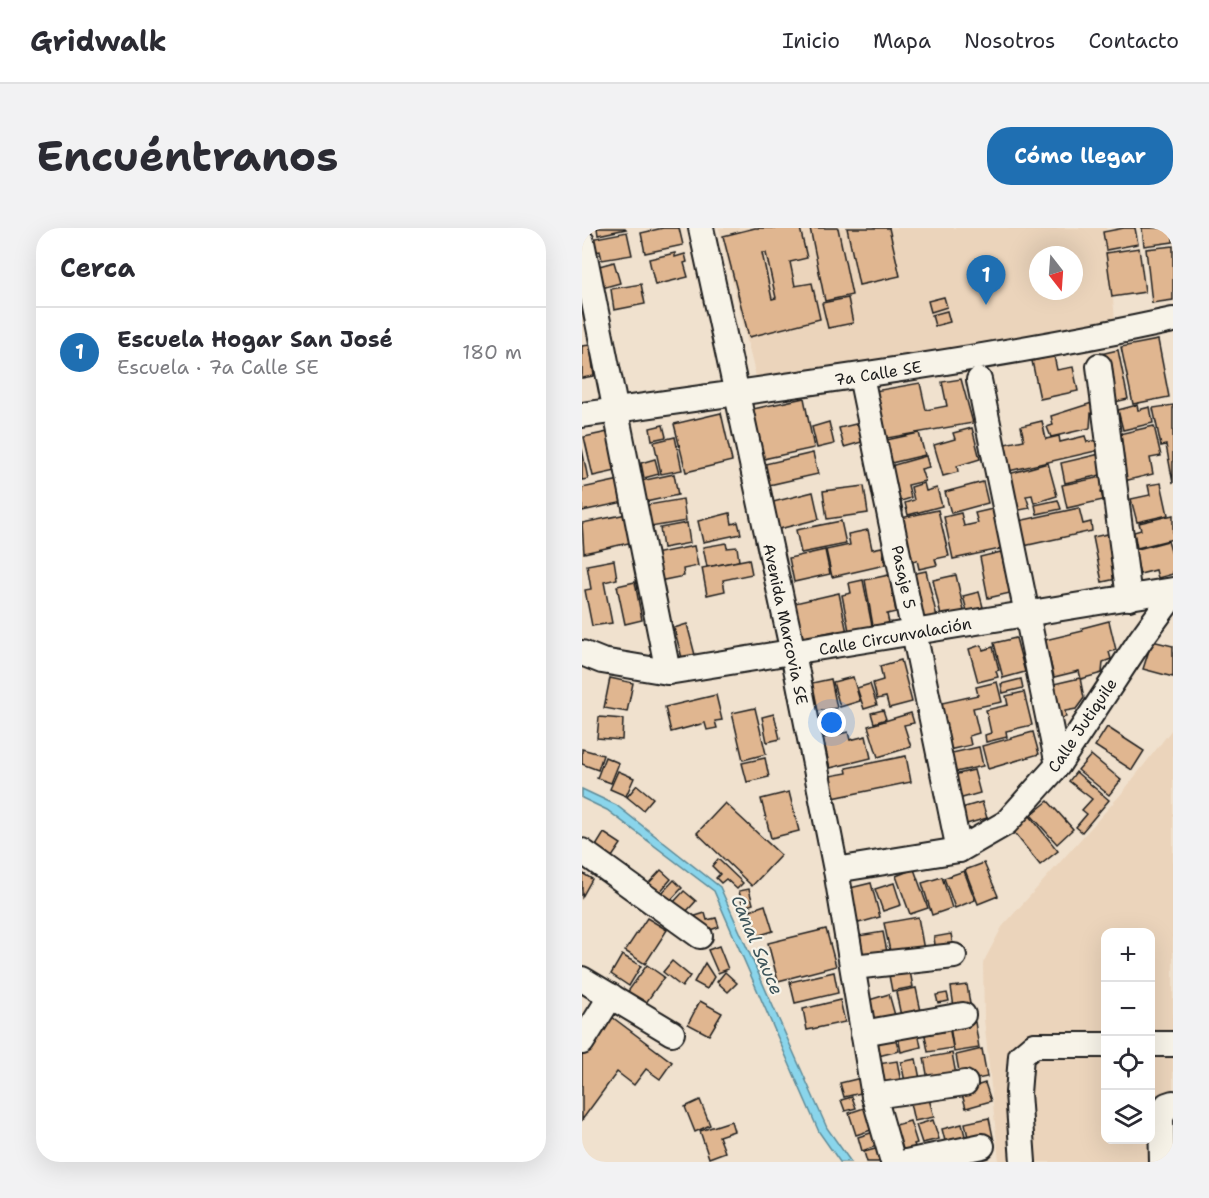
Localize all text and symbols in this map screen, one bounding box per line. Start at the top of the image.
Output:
text: Gridwalk [30,22,167,60]
text: Inicio [782,27,840,55]
text: Mapa [873,27,931,55]
text: Nosotros [964,27,1055,55]
text: Contacto [1088,27,1179,55]
button: Cómo llegar [987,127,1173,185]
text: Encuéntranos [36,128,338,184]
north arrow [1029,246,1083,300]
text: Cerca [60,250,135,285]
pin: 1 [966,256,1006,305]
text: Escuela Hogar San José [117,325,393,354]
text: 1 [75,339,84,365]
text: 180 m [462,339,522,365]
text: Escuela · 7a Calle SE [117,354,319,380]
street label: 7a Calle SE [833,356,923,391]
street label: Avenida Marcovia SE [758,542,813,707]
street label: Pasaje 5 [887,543,920,611]
street label: Calle Circunvalación [817,613,973,660]
street label: Calle Jutiquile [1043,674,1122,777]
your location [817,708,846,737]
water label: Canal Sauce [725,891,789,999]
map controls [1101,928,1155,1144]
button: + [1101,928,1155,982]
button: − [1101,982,1155,1036]
button: locate [1101,1036,1155,1090]
button: layers [1101,1090,1155,1144]

